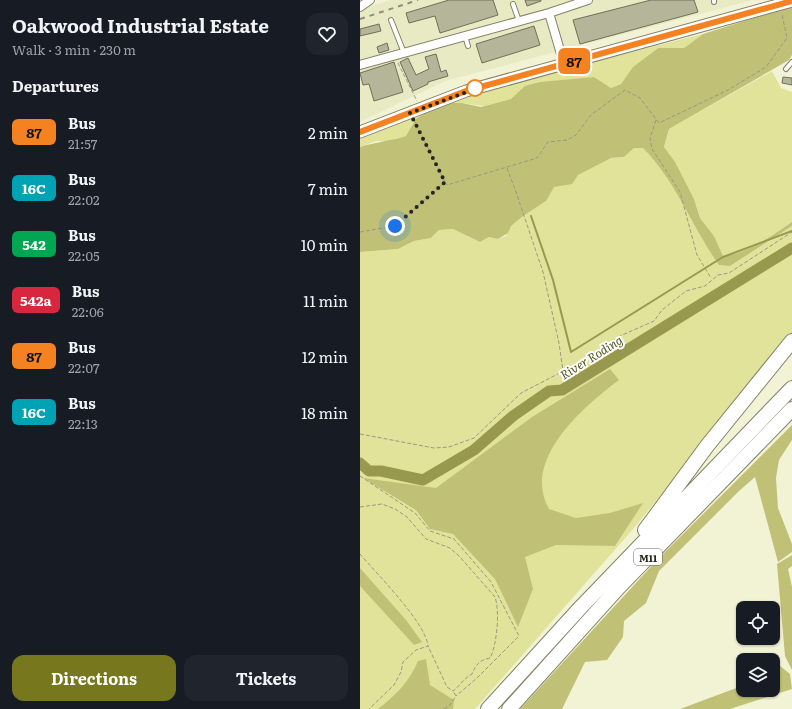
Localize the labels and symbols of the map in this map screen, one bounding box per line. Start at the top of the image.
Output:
line badge: 87 [556,48,592,74]
unlabelled marker [466,79,484,97]
your location [385,216,405,236]
water label: River Roding [556,331,626,383]
road number: M11 [634,549,662,565]

